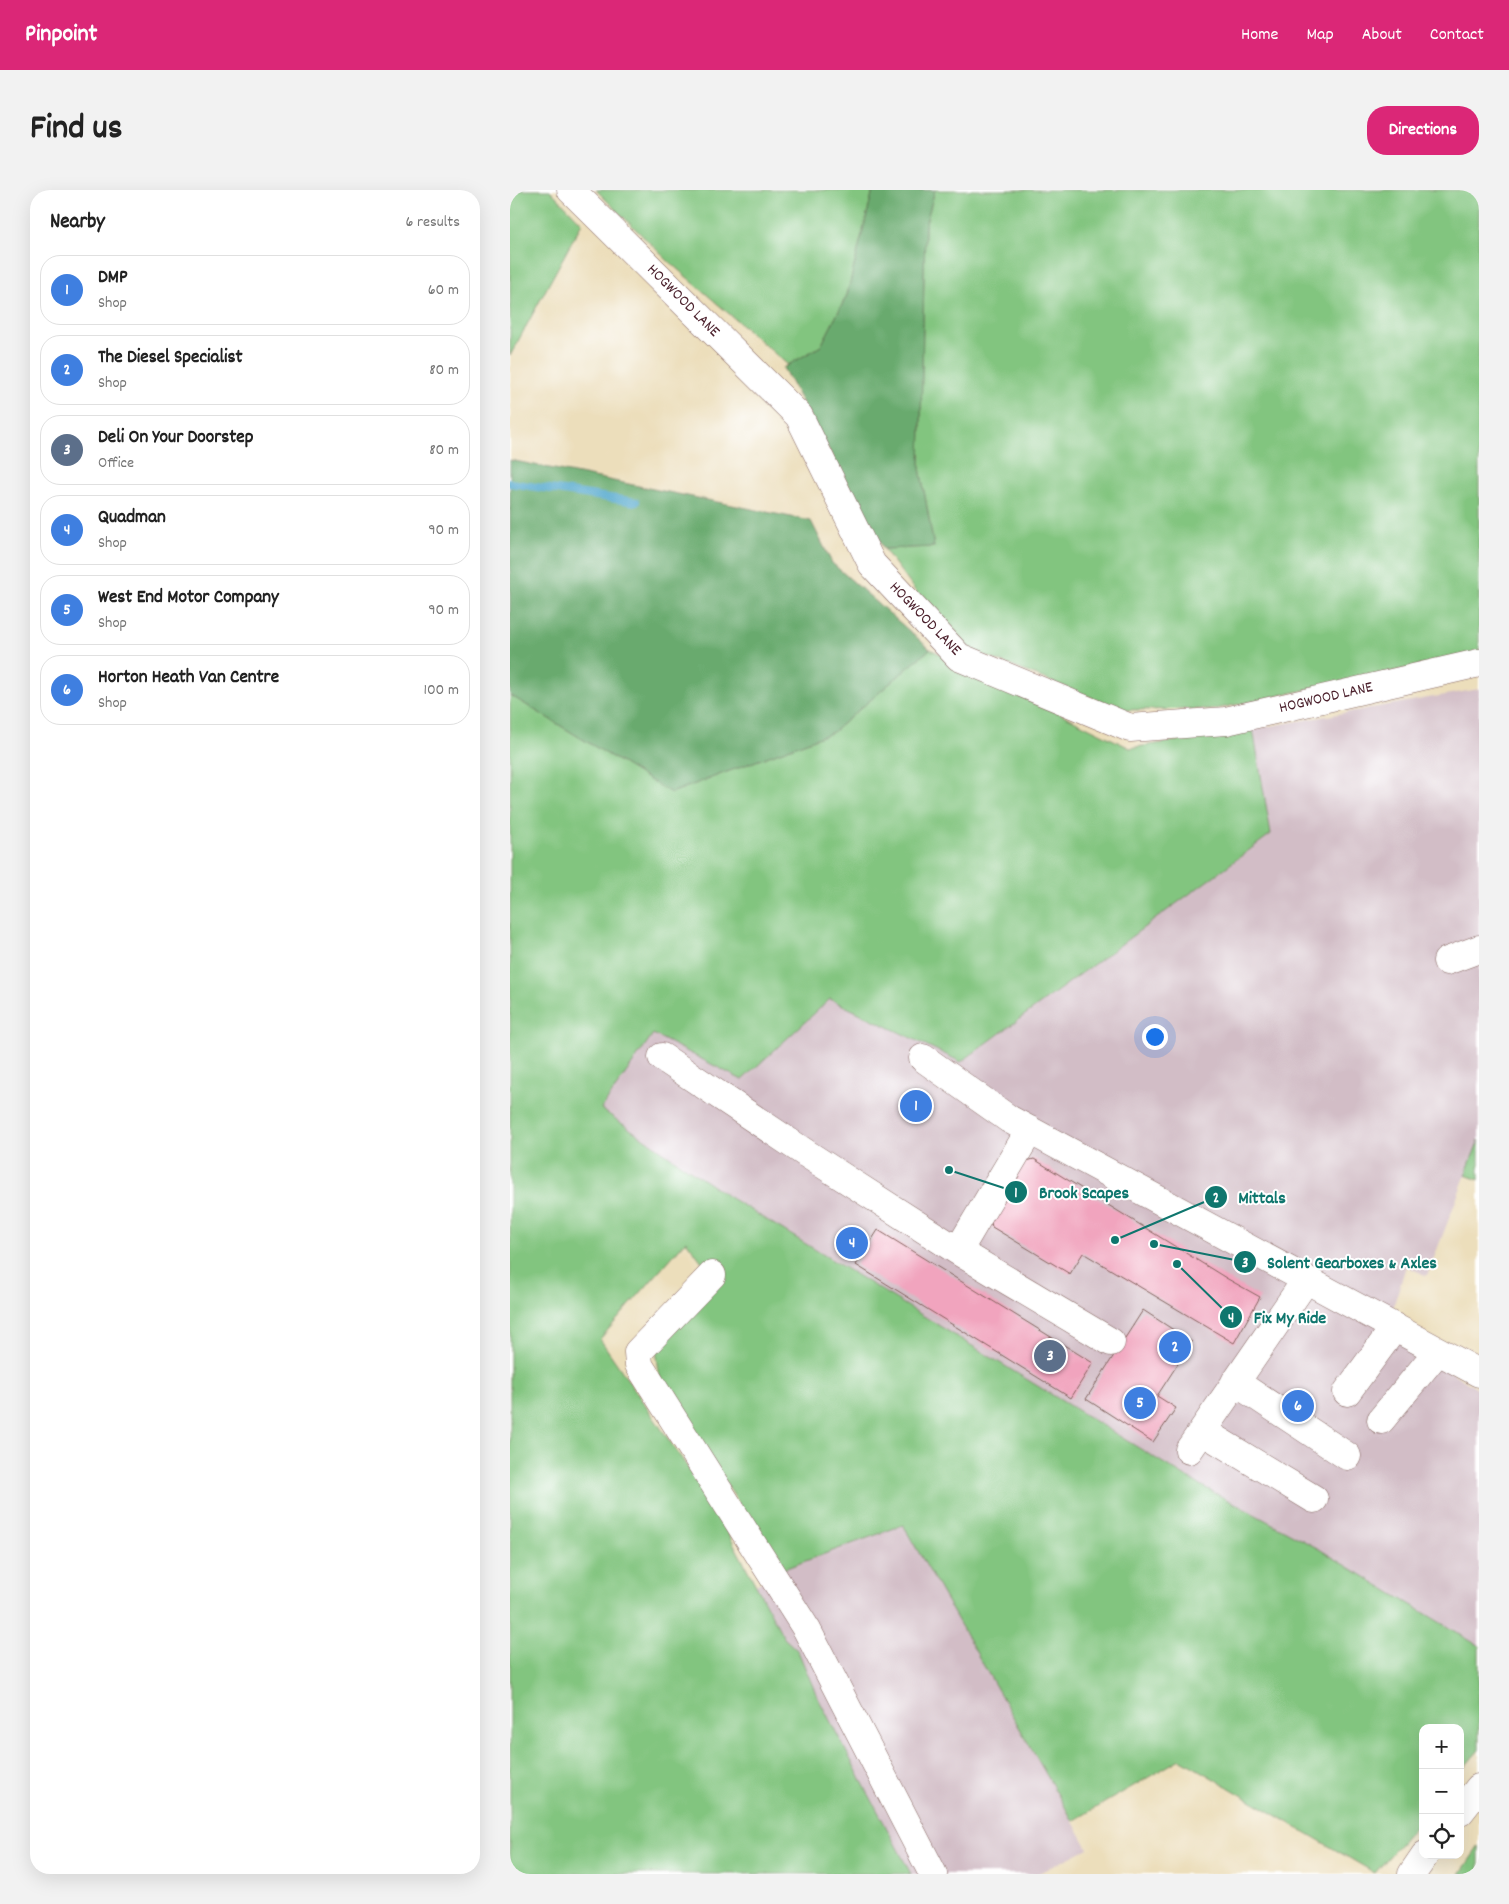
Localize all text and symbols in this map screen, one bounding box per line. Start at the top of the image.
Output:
text: Pinpoint [25,18,97,52]
text: Home [1241,23,1278,48]
text: Map [1306,23,1334,48]
text: About [1362,23,1402,48]
text: Contact [1430,23,1484,48]
text: Find us [30,105,122,155]
button: Directions [1367,106,1479,155]
text: Nearby [50,208,105,238]
text: 6 results [405,211,460,234]
street label: HOGWOOD LANE [641,259,725,343]
text: DMP [98,265,128,292]
text: 1 [65,279,69,302]
text: 60 m [428,279,459,302]
text: Shop [98,292,127,315]
text: The Diesel Specialist [98,345,242,372]
text: 2 [64,359,71,382]
text: 80 m [429,359,459,382]
text: Shop [98,372,127,395]
text: Deli On Your Doorstep [98,425,253,452]
text: 3 [63,439,71,462]
text: 80 m [429,439,459,462]
text: Office [98,452,134,475]
text: Quadman [98,505,166,532]
text: 4 [64,519,70,542]
text: 90 m [428,519,459,542]
text: Shop [98,532,127,555]
street label: HOGWOOD LANE [884,577,967,662]
text: West End Motor Company [98,585,279,612]
text: 5 [63,599,71,622]
text: 90 m [428,599,459,622]
text: Shop [98,612,127,635]
text: Horton Heath Van Centre [98,665,279,692]
street label: HOGWOOD LANE [1277,676,1376,720]
text: 6 [63,679,71,702]
text: 100 m [423,679,459,702]
text: Shop [98,692,127,715]
your location [1142,1024,1168,1050]
pin: 1 [900,1087,932,1125]
callout: Brook Scapes [1004,1175,1139,1208]
callout: Mittals [1204,1180,1296,1213]
text: Brook Scapes [1039,1182,1129,1207]
text: 1 [1014,1183,1018,1205]
text: Mittals [1238,1187,1286,1212]
text: 2 [1213,1188,1219,1210]
pin: 4 [836,1224,868,1262]
callout: Solent Gearboxes & Axles [1232,1246,1447,1279]
text: Solent Gearboxes & Axles [1267,1252,1437,1277]
text: 3 [1242,1253,1249,1275]
callout: Fix My Ride [1218,1300,1336,1333]
text: Fix My Ride [1254,1307,1326,1332]
text: 4 [1228,1308,1234,1330]
pin: 2 [1159,1328,1191,1366]
pin: 3 [1034,1337,1066,1375]
pin: 5 [1124,1384,1156,1422]
pin: 6 [1282,1387,1314,1425]
map controls [1419,1724,1464,1859]
button: + [1419,1724,1464,1769]
button: − [1419,1769,1464,1814]
button: locate [1419,1814,1464,1859]

